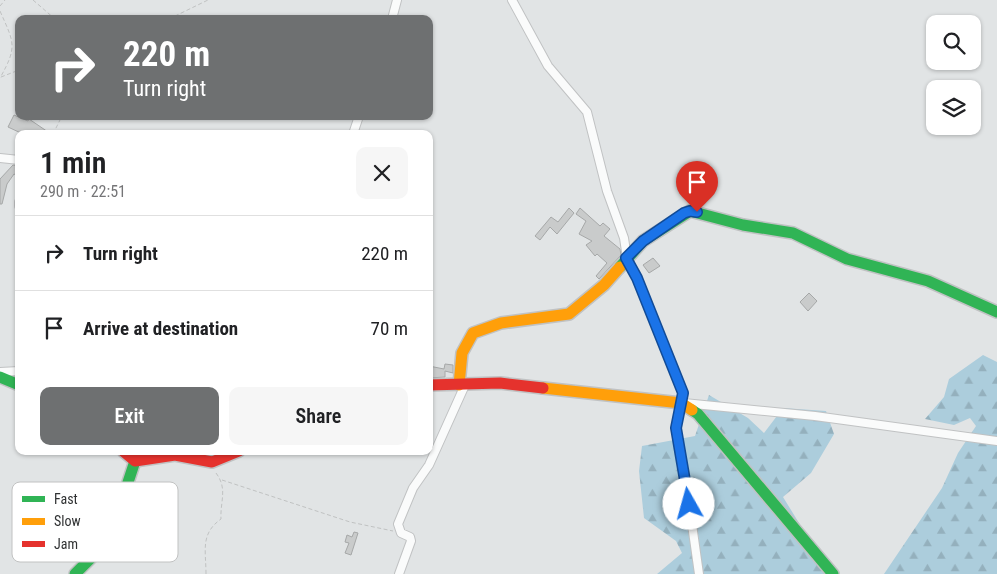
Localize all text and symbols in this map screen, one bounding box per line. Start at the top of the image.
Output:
map controls [926,15,981,135]
button: search [926,15,981,70]
text: 220 m [123,34,210,75]
icon: right [40,35,105,100]
text: Turn right [123,76,206,101]
button: layers [926,80,981,135]
text: 1 min [40,145,106,180]
button: close [356,147,408,199]
pin [676,161,718,212]
icon: arrive [683,168,711,196]
text: 290 m · 22:51 [40,182,126,201]
icon: right [40,239,68,267]
text: Turn right [83,242,158,265]
text: 220 m [361,242,408,265]
icon: arrive [40,314,68,342]
text: Arrive at destination [83,317,238,340]
text: 70 m [371,317,408,340]
button: Exit [40,387,219,445]
button: Share [229,387,408,445]
position arrow [662,477,714,529]
legend [12,482,178,562]
text: Fast [54,491,78,507]
text: Slow [54,513,81,529]
text: Jam [54,536,78,552]

